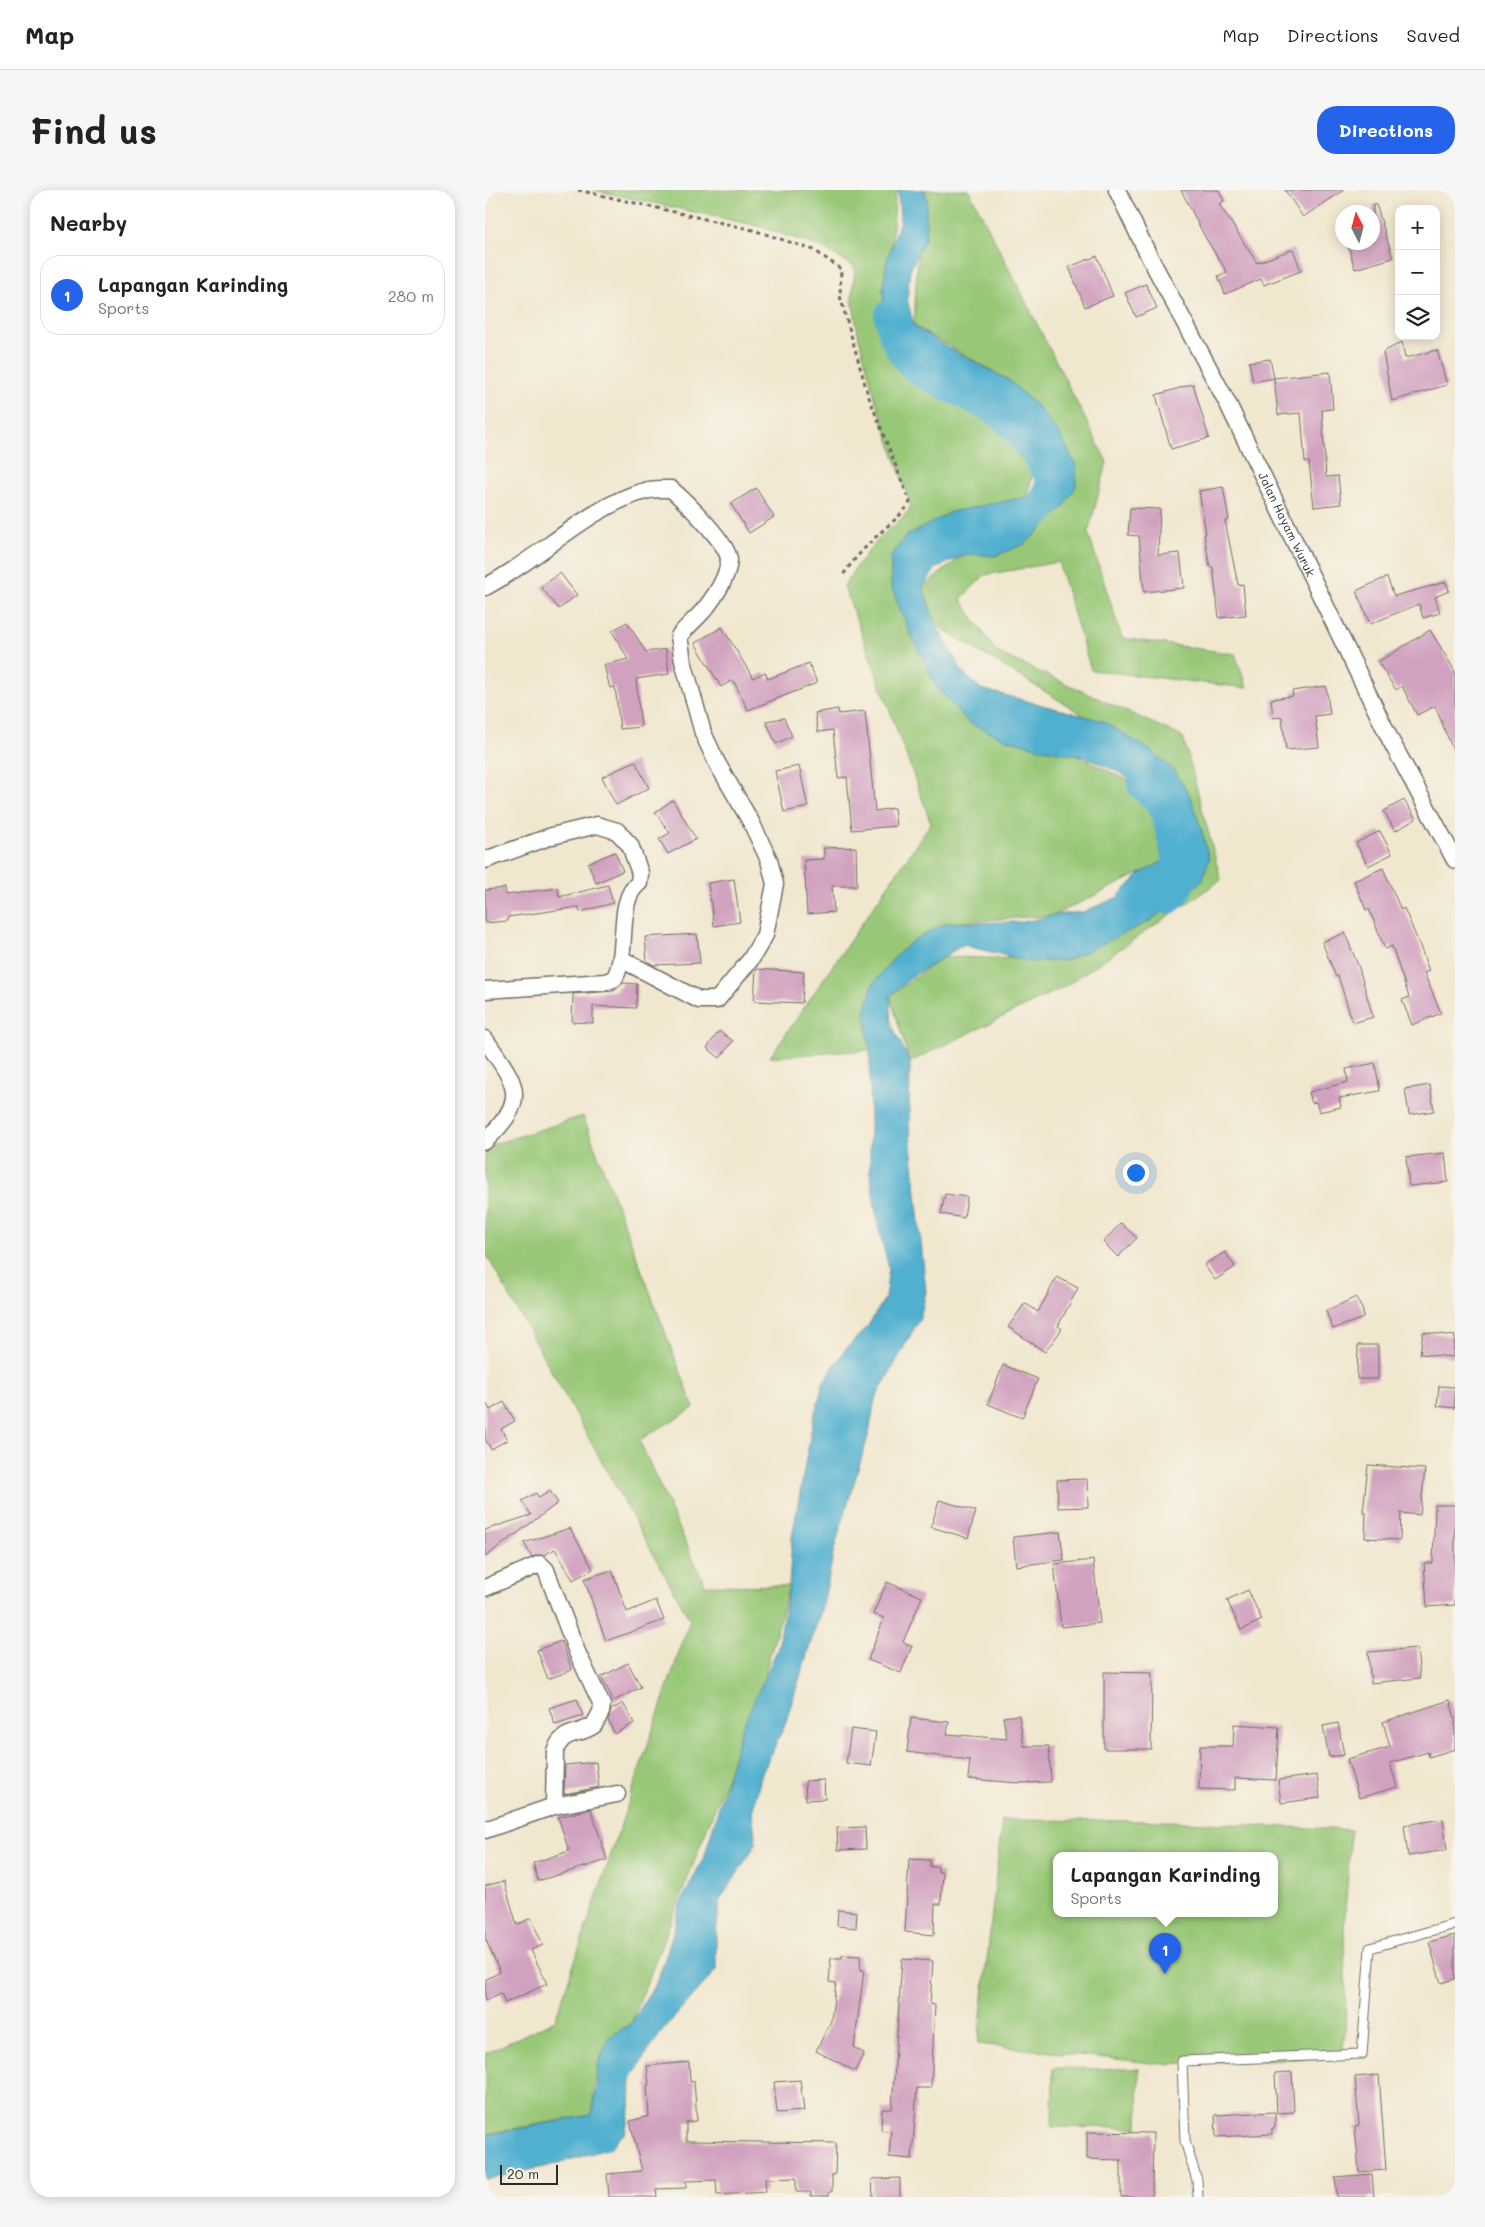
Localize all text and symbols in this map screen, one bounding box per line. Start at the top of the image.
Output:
text: Map [25,19,74,50]
text: Map [1222,23,1259,47]
text: Directions [1287,23,1379,47]
text: Saved [1407,23,1460,47]
button: Directions [1317,106,1455,154]
text: Find us [30,107,157,153]
north arrow [1335,205,1380,250]
map controls [1395,205,1440,340]
button: + [1395,205,1440,250]
text: Nearby [50,209,127,236]
button: − [1395,250,1440,295]
text: Lapangan Karinding [98,272,288,297]
text: 1 [63,285,71,306]
text: 280 m [388,285,434,306]
button: layers [1395,295,1440,340]
text: Sports [98,297,149,318]
street label: Jalan Hayam Wuruk [1255,469,1319,579]
your location [1123,1160,1149,1186]
popup [1053,1852,1278,1917]
text: Lapangan Karinding [1070,1862,1261,1887]
text: Sports [1070,1887,1122,1908]
pin: 1 [1149,1933,1181,1974]
scale bar [500,2162,557,2185]
text: 20 m [507,2164,539,2183]

